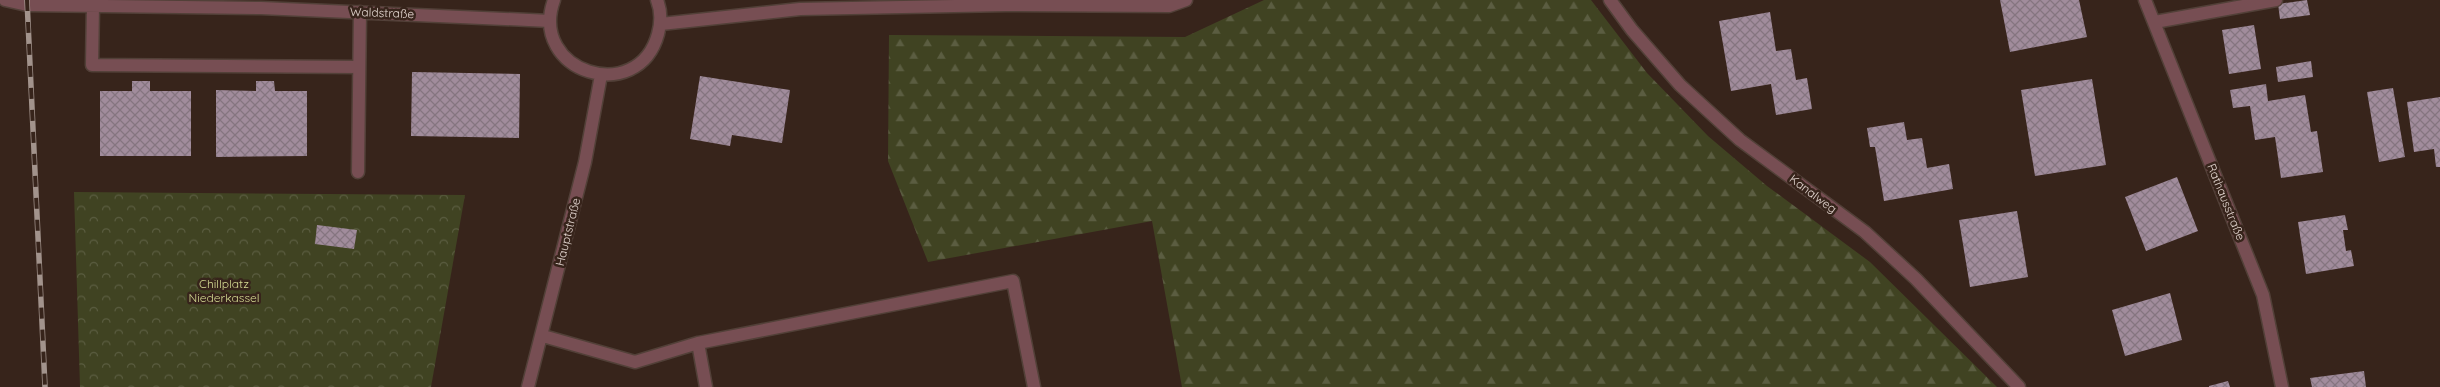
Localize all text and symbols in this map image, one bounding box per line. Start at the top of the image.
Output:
street label: Waldstraße [350,4,415,21]
street label: Rathausstraße [2204,161,2249,243]
street label: Kanalweg [1787,171,1840,216]
street label: Hauptstraße [552,196,583,268]
park label: Chillplatz Niederkassel [188,276,260,305]

